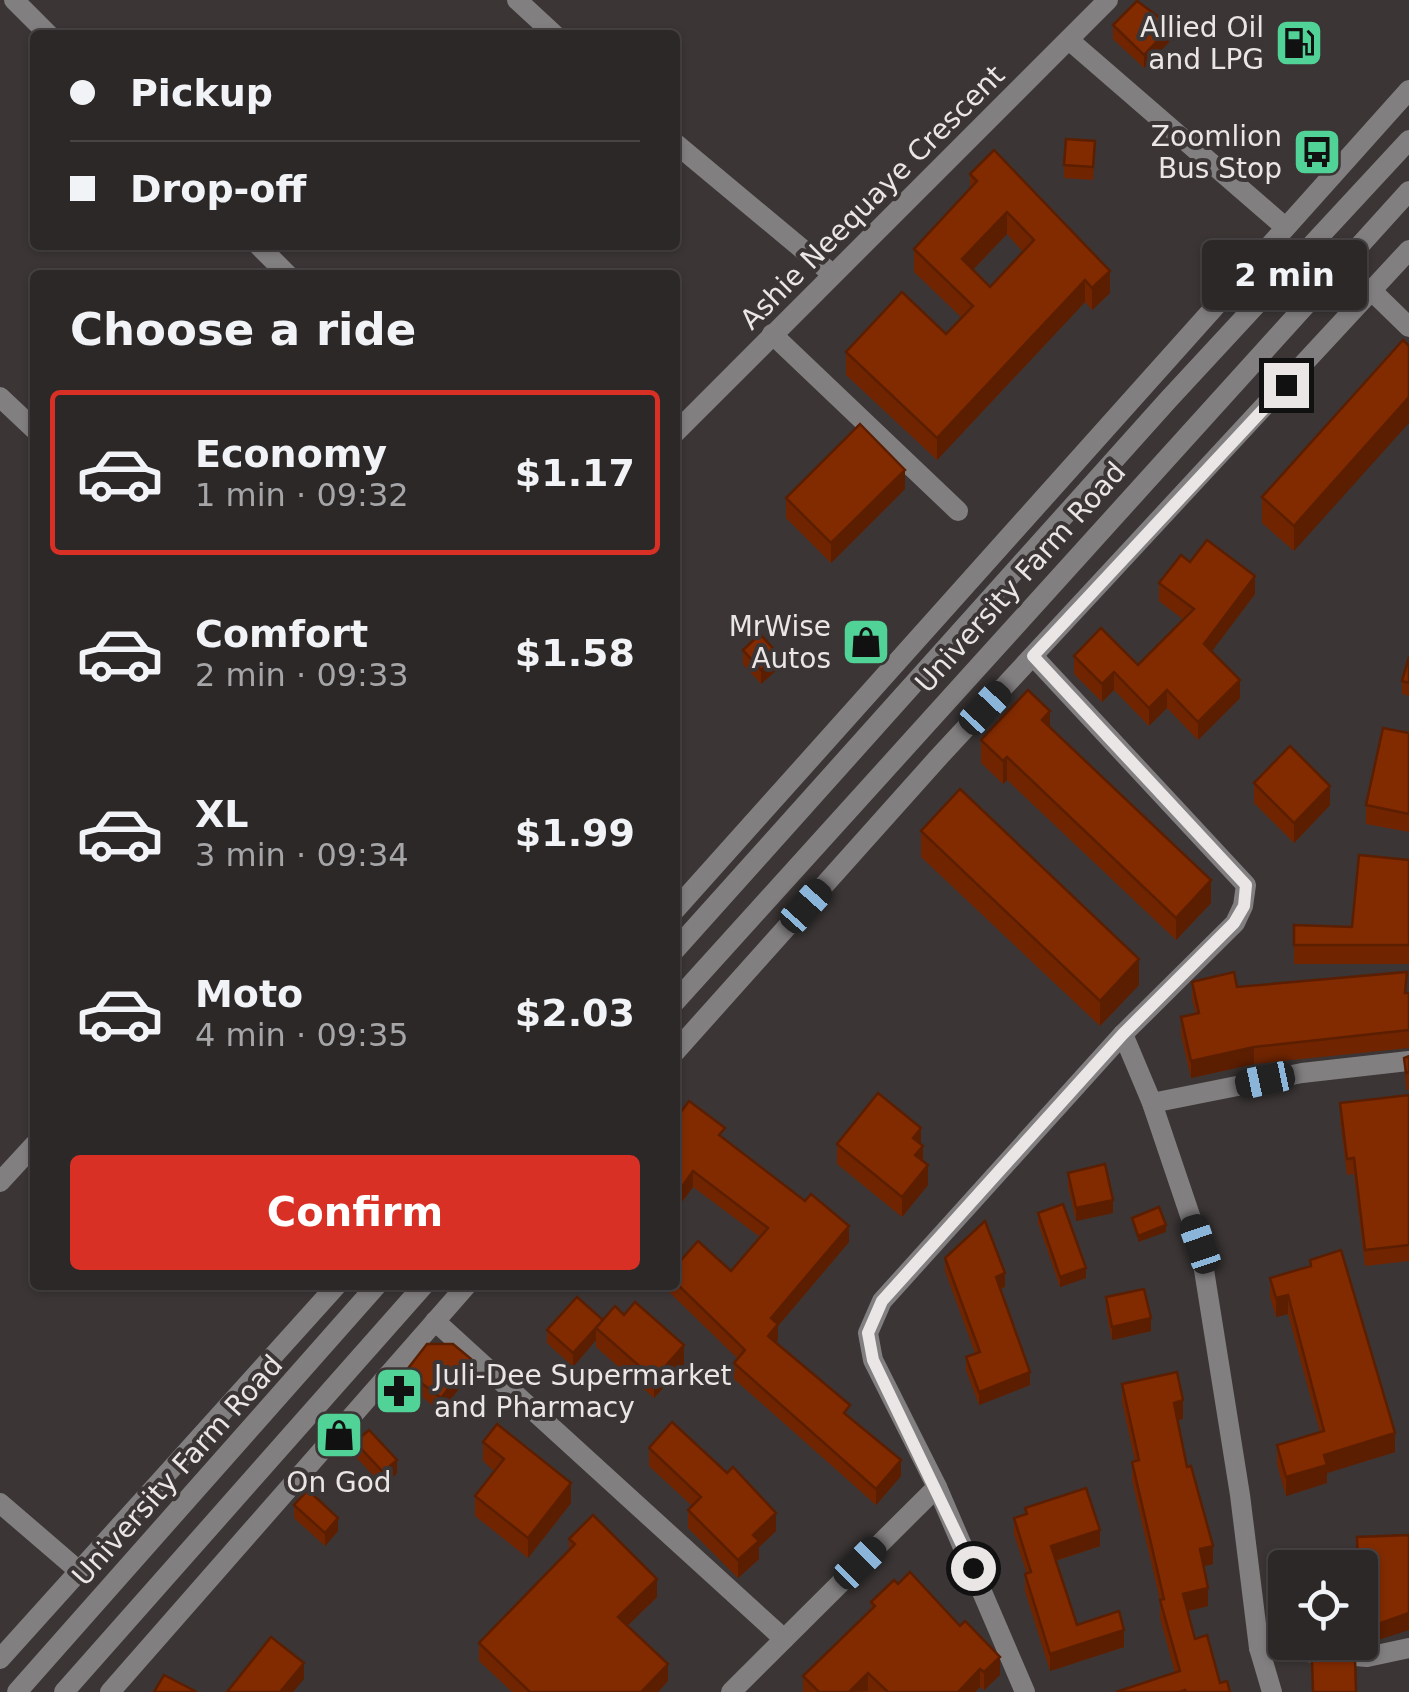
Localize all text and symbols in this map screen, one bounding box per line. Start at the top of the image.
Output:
place label: Allied Oil and LPG [1140,11,1264,76]
fuel station icon: Allied Oil and LPG [1273,17,1325,69]
street label: Ashie Neequaye Crescent [733,58,1011,336]
text: Pickup [130,71,273,115]
place label: Zoomlion Bus Stop [1151,120,1282,185]
bus stop icon: Zoomlion Bus Stop [1291,126,1343,178]
text: Drop-off [130,167,306,211]
callout: 2 min [1204,240,1368,310]
text: 2 min [1234,256,1335,294]
text: Choose a ride [70,303,416,356]
route end [1264,363,1309,408]
icon: car [75,428,165,518]
text: Economy [195,432,387,476]
text: $1.17 [515,451,635,495]
street label: University Farm Road [908,455,1132,699]
text: 1 min · 09:32 [195,476,409,514]
icon: car [75,608,165,698]
place label: MrWise Autos [729,610,831,675]
text: Comfort [195,612,368,656]
shop icon: MrWise Autos [840,616,892,668]
text: $1.58 [515,631,635,675]
text: 2 min · 09:33 [195,656,409,694]
car [954,676,1016,740]
icon: car [75,788,165,878]
text: XL [195,792,249,836]
text: $1.99 [515,811,635,855]
text: 3 min · 09:34 [195,836,409,874]
car [775,874,837,938]
icon: car [75,968,165,1058]
text: Moto [195,972,303,1016]
text: $2.03 [515,991,635,1035]
text: 4 min · 09:35 [195,1016,409,1054]
car [1233,1059,1297,1101]
button: Confirm [70,1155,640,1270]
car [1176,1211,1224,1277]
street label: University Farm Road [65,1348,289,1592]
place label: Juli-Dee Supermarket and Pharmacy [432,1359,732,1424]
pharmacy icon: Juli-Dee Supermarket and Pharmacy [373,1365,425,1417]
shop icon: On God [313,1409,365,1461]
place label: On God [286,1466,392,1499]
car [828,1531,892,1595]
route start [951,1546,996,1591]
map controls [1268,1550,1378,1660]
button: locate [1268,1550,1378,1660]

